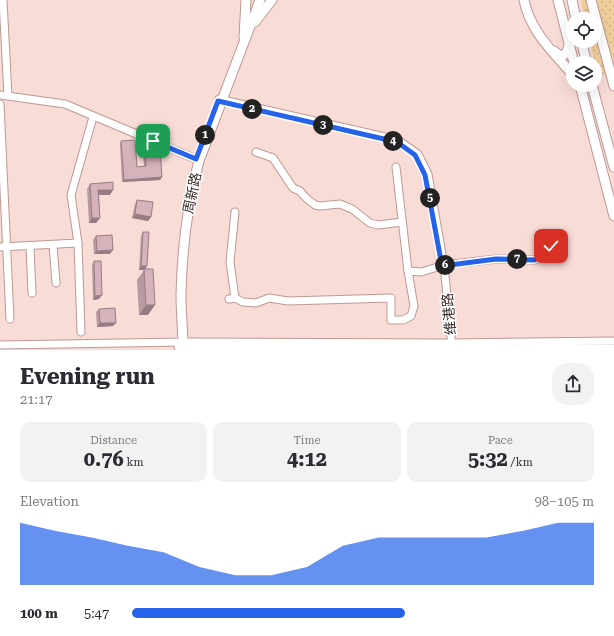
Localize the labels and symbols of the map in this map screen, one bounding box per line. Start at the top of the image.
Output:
pin: 2 [242,99,262,119]
pin: 3 [313,115,333,135]
pin [136,124,170,158]
pin: 1 [195,125,215,145]
pin: 4 [383,131,403,151]
street label: 周新路 [180,171,204,215]
pin: 5 [420,188,440,208]
pin [534,229,568,263]
pin: 7 [507,249,527,269]
pin: 6 [435,255,455,275]
street label: 维港路 [439,292,459,336]

